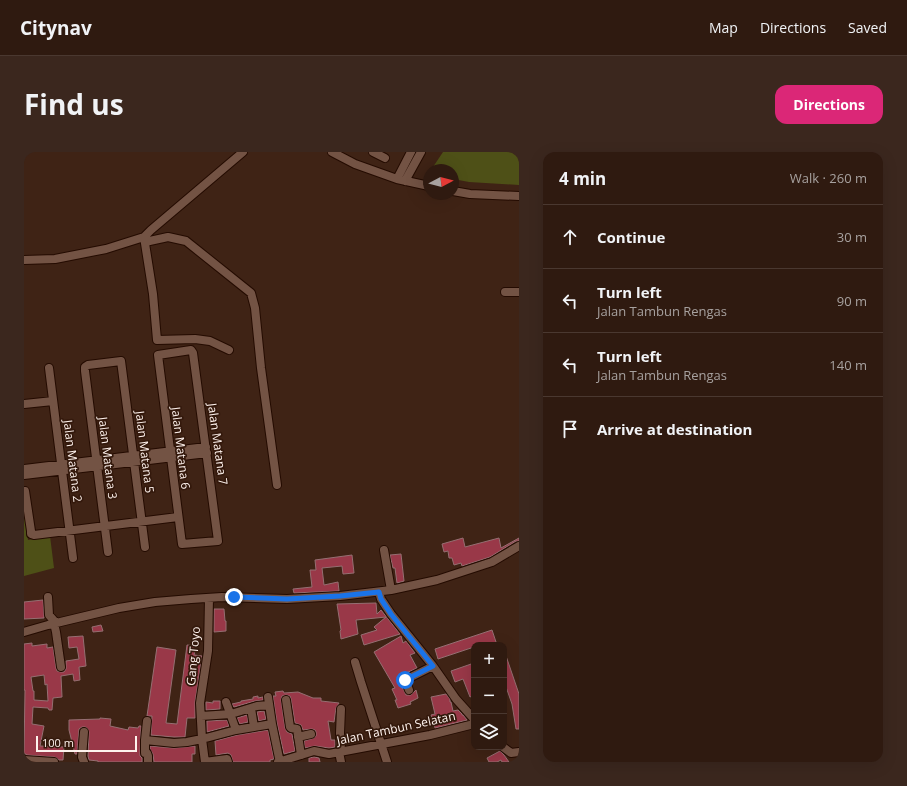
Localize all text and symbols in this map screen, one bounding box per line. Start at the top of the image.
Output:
text: Citynav [20,15,92,41]
text: Map [709,18,738,37]
text: Directions [760,18,826,37]
text: Saved [848,18,887,37]
text: Find us [24,85,124,123]
button: Directions [775,85,883,124]
north arrow [423,164,459,200]
text: 4 min [559,167,606,190]
text: Walk · 260 m [790,169,867,187]
icon: ahead [559,226,581,248]
text: Continue [597,227,665,247]
text: 30 m [837,228,867,246]
text: Turn left [597,282,662,302]
icon: left [559,290,581,312]
text: 90 m [837,292,867,310]
text: Jalan Tambun Rengas [597,302,727,320]
text: Turn left [597,346,662,366]
icon: left [559,354,581,376]
text: 140 m [829,356,867,374]
text: Jalan Tambun Rengas [597,366,727,384]
street label: Jalan Matana 7 [204,401,232,486]
street label: Jalan Matana 6 [167,405,194,490]
street label: Jalan Matana 5 [131,409,158,494]
street label: Jalan Matana 3 [94,415,121,500]
street label: Jalan Matana 2 [59,418,86,503]
icon: arrive [559,418,581,440]
text: Arrive at destination [597,419,752,439]
route end [225,588,243,606]
street label: Gang Toyo [182,626,204,686]
map controls [471,642,507,750]
button: + [471,642,507,678]
route start [396,671,414,689]
button: − [471,678,507,714]
street label: Jalan Tambun Selatan [334,707,457,749]
button: layers [471,714,507,750]
scale bar [36,734,137,753]
text: 100 m [42,735,74,750]

